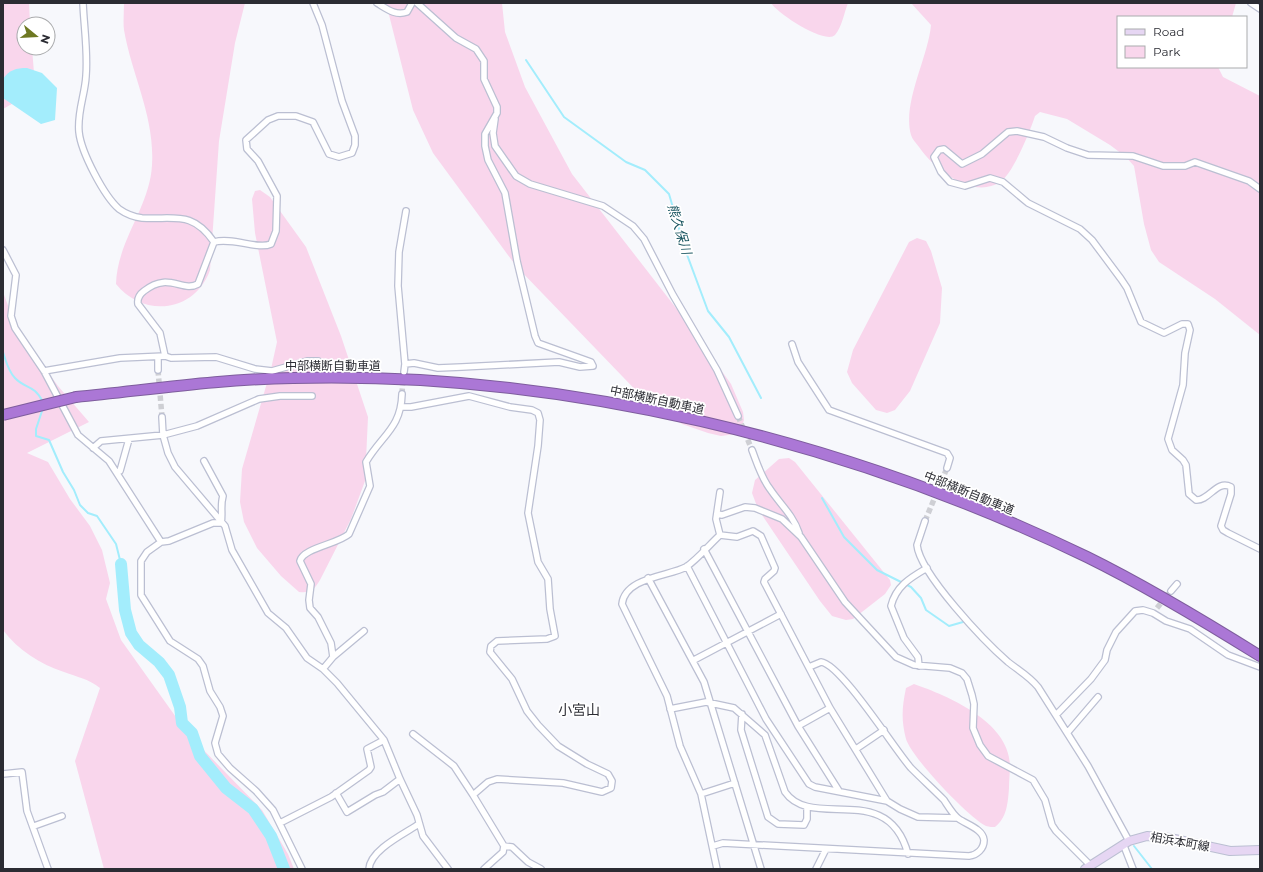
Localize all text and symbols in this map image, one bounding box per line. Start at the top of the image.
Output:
north arrow [16,16,56,56]
legend [1117,16,1247,68]
text: Road [1153,24,1184,39]
text: N [37,33,54,45]
text: Park [1153,44,1181,59]
water label: 熊久保川 [665,202,696,258]
street label: 中部横断自動車道 [285,358,381,373]
street label: 中部横断自動車道 [609,382,706,417]
street label: 中部横断自動車道 [922,468,1017,517]
district label: 小宮山 [558,701,600,719]
street label: 相浜本町線 [1149,829,1211,854]

